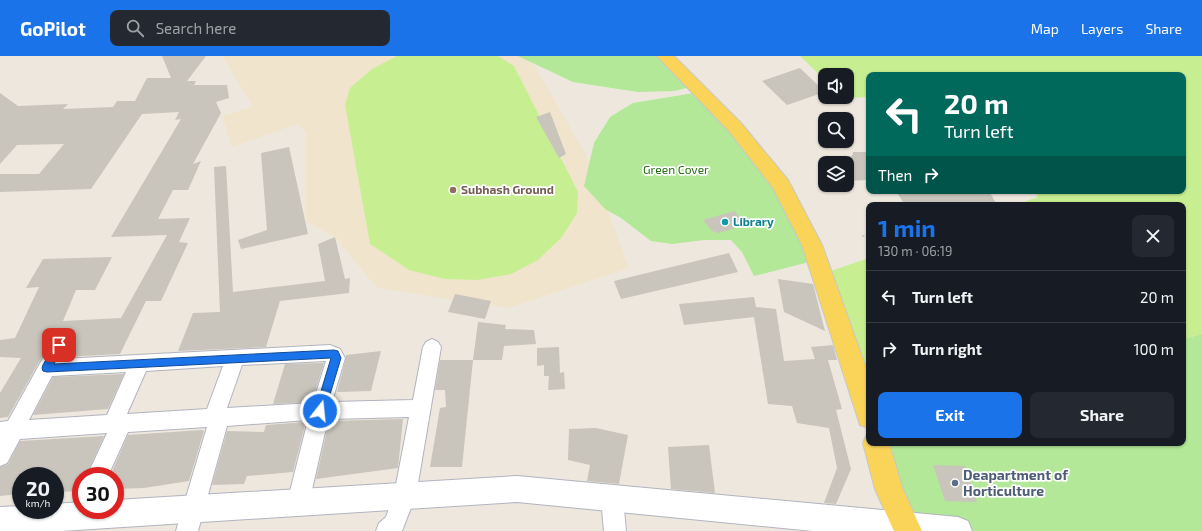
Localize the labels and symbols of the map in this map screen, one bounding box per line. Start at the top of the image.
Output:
park label: Green Cover [643,162,709,176]
place label: Subhash Ground [461,182,554,196]
marker: Subhash Ground [448,185,458,195]
place label: Library [733,214,774,229]
marker: Library [720,217,730,227]
pin [42,328,76,362]
position arrow [299,390,341,432]
place label: Deapartment of Horticulture [963,466,1068,499]
speed limit sign: 30 [72,467,124,519]
marker: Deapartment of Horticulture [950,478,960,488]

